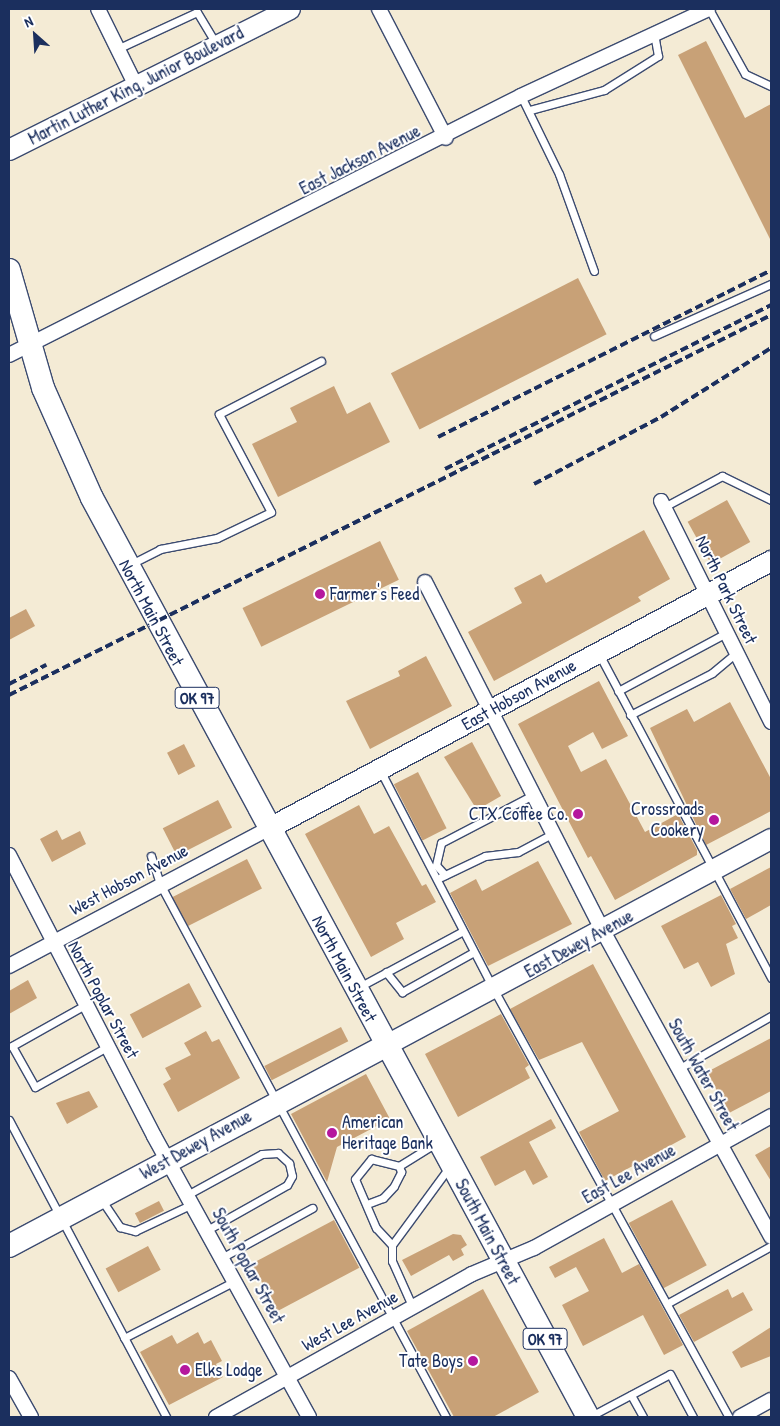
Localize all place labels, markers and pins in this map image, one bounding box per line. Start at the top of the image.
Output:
place label: Farmer's Feed [330,583,419,605]
marker: Farmer's Feed [314,588,326,600]
place label: Crossroads Cookery [631,799,704,842]
place label: CTX Coffee Co. [469,803,568,825]
marker: CTX Coffee Co. [572,808,584,820]
marker: Crossroads Cookery [708,814,720,826]
place label: American Heritage Bank [342,1112,433,1154]
marker: American Heritage Bank [326,1127,338,1139]
place label: Tate Boys [399,1350,463,1372]
marker: Tate Boys [467,1355,479,1367]
place label: Elks Lodge [195,1359,262,1381]
marker: Elks Lodge [179,1364,191,1376]

